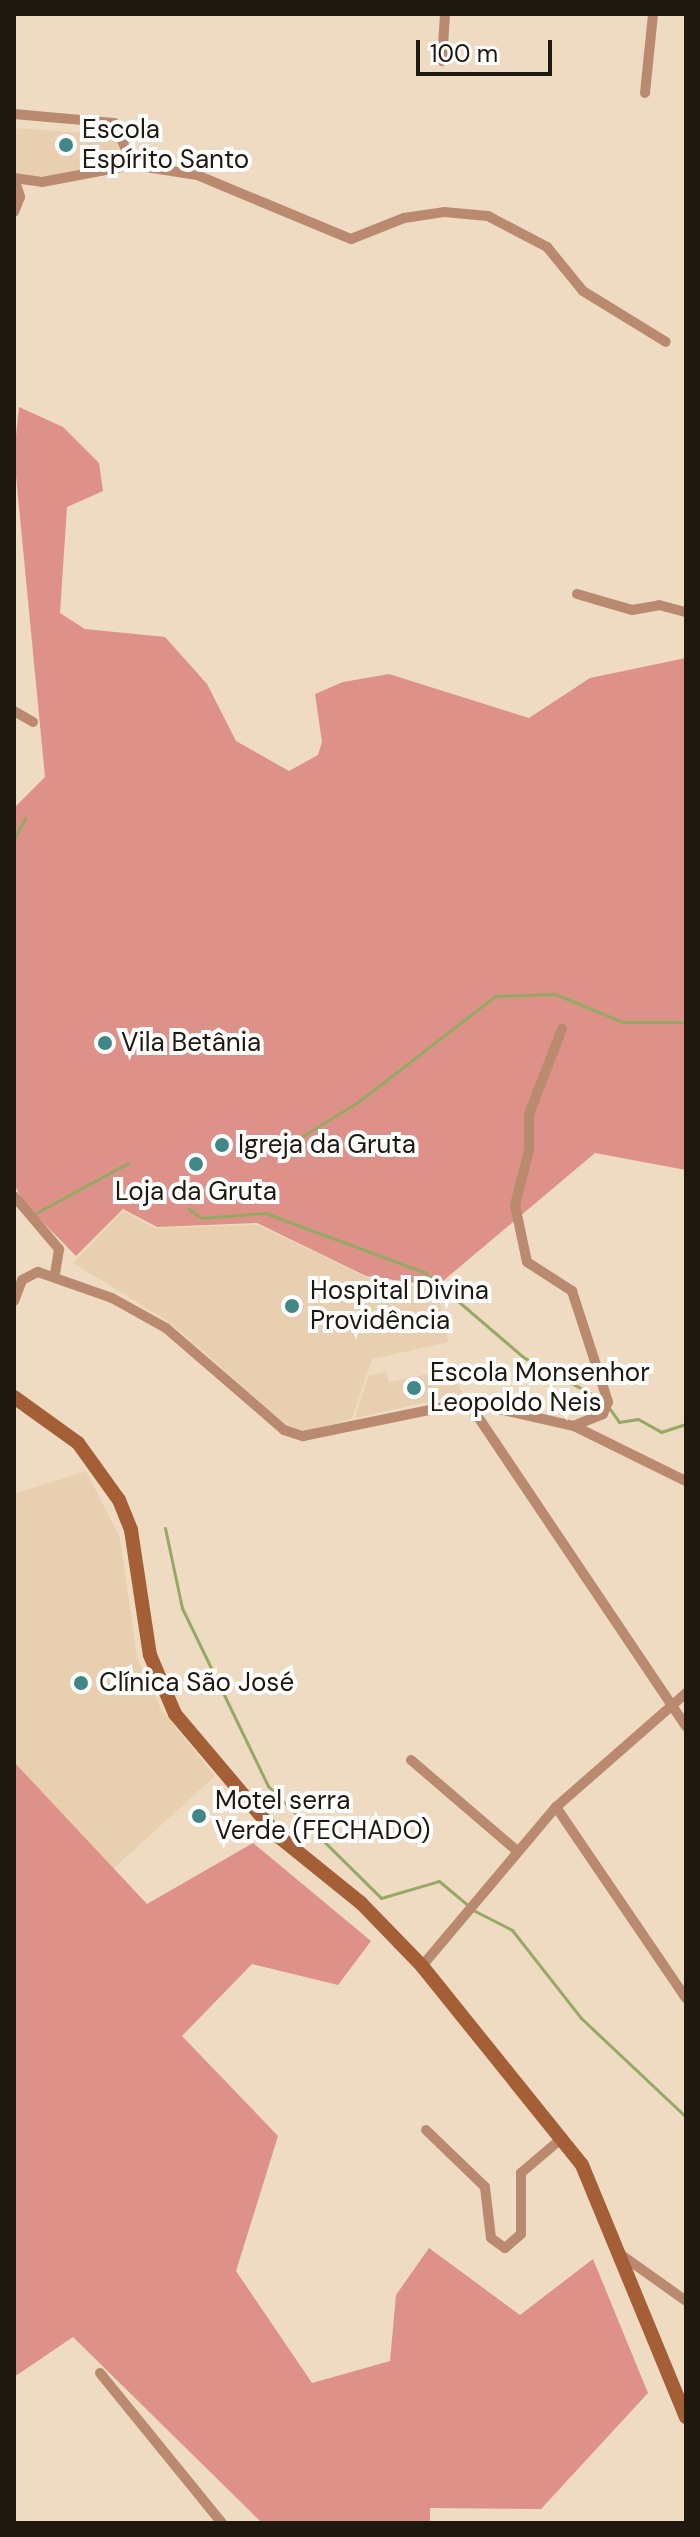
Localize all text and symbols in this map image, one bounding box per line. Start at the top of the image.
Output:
scale bar [420,24,556,74]
text: 100 m [430,38,498,69]
place label: Escola Espírito Santo [82,114,249,176]
marker: Escola Espírito Santo [57,136,75,154]
place label: Vila Betânia [121,1027,261,1059]
marker: Vila Betânia [96,1034,114,1052]
place label: Igreja da Gruta [238,1129,416,1161]
marker: Igreja da Gruta [213,1136,231,1154]
marker: Loja da Gruta [187,1155,205,1173]
place label: Loja da Gruta [115,1176,277,1208]
place label: Hospital Divina Providência [310,1275,489,1336]
marker: Hospital Divina Providência [281,1295,303,1317]
place label: Escola Monsenhor Leopoldo Neis [430,1357,650,1418]
marker: Escola Monsenhor Leopoldo Neis [405,1379,423,1397]
place label: Clínica São José [99,1667,294,1699]
marker: Clínica São José [70,1672,92,1694]
place label: Motel serra Verde (FECHADO) [215,1785,430,1846]
marker: Motel serra Verde (FECHADO) [190,1807,208,1825]

